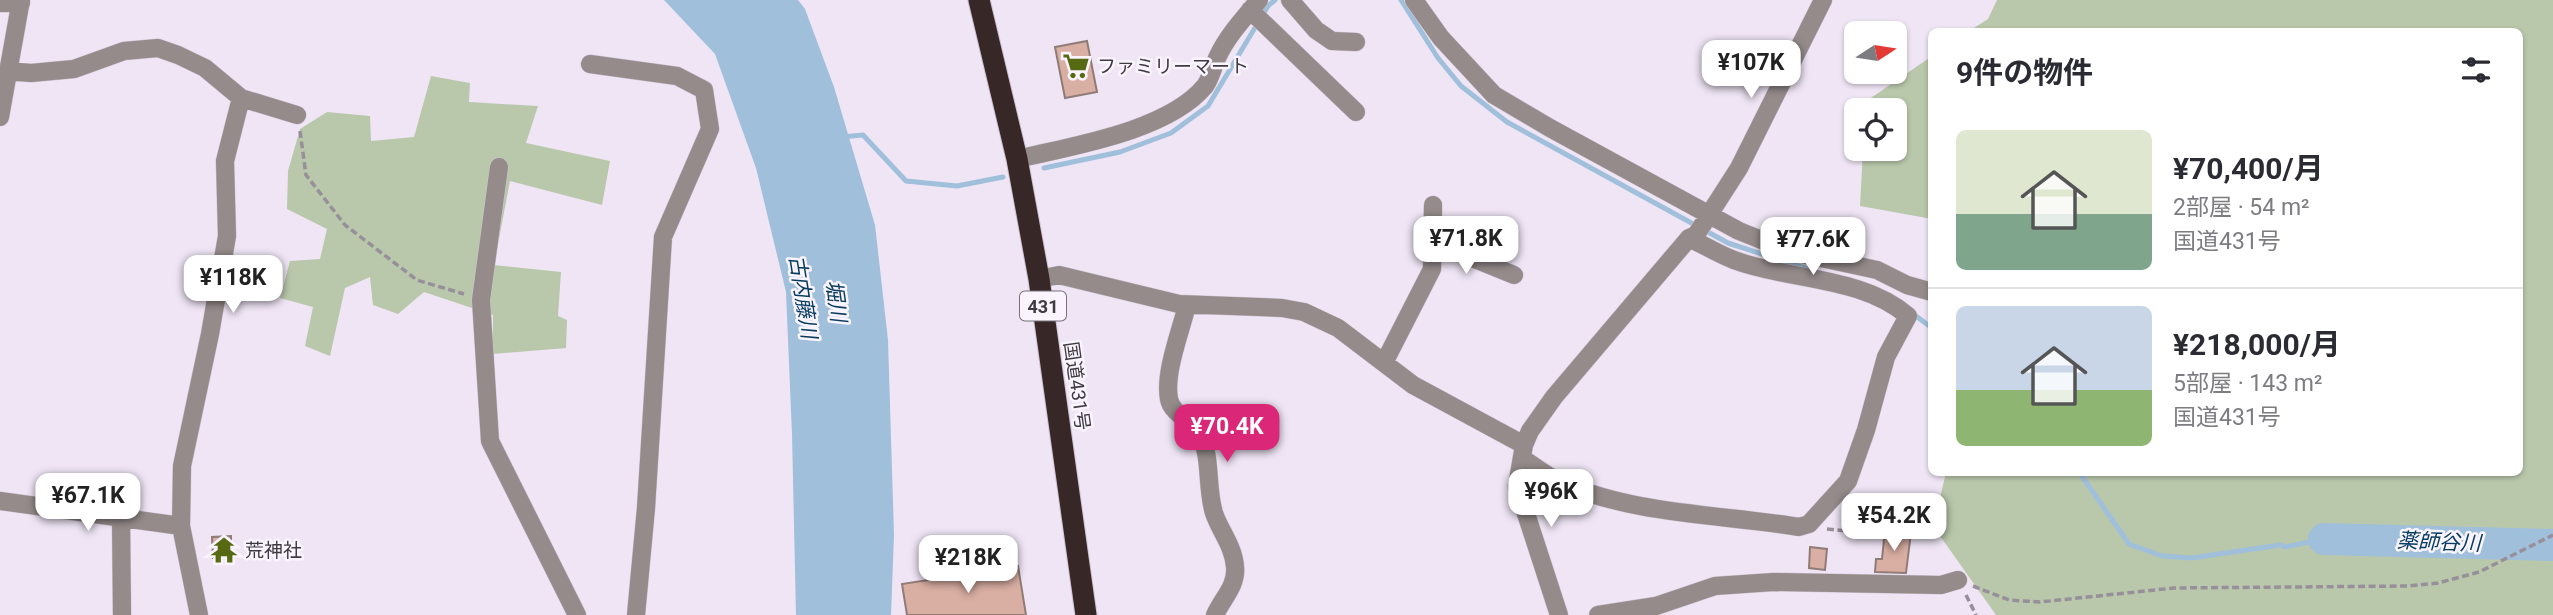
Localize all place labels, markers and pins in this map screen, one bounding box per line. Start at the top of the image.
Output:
pin: ¥107K [1702,41,1800,100]
supermarket icon: ファミリーマート [1061,51,1091,81]
place label: ファミリーマート [1097,55,1249,78]
pin: ¥71.8K [1409,216,1523,276]
pin: ¥77.6K [1756,218,1870,277]
pin: ¥118K [184,256,282,315]
pin: ¥70.4K [1170,405,1284,464]
pin: ¥96K [1510,470,1592,529]
pin: ¥67.1K [31,474,145,533]
pin: ¥54.2K [1837,494,1951,553]
temple icon: 荒神社 [209,535,239,565]
pin: ¥218K [919,536,1017,595]
place label: 荒神社 [245,539,302,562]

